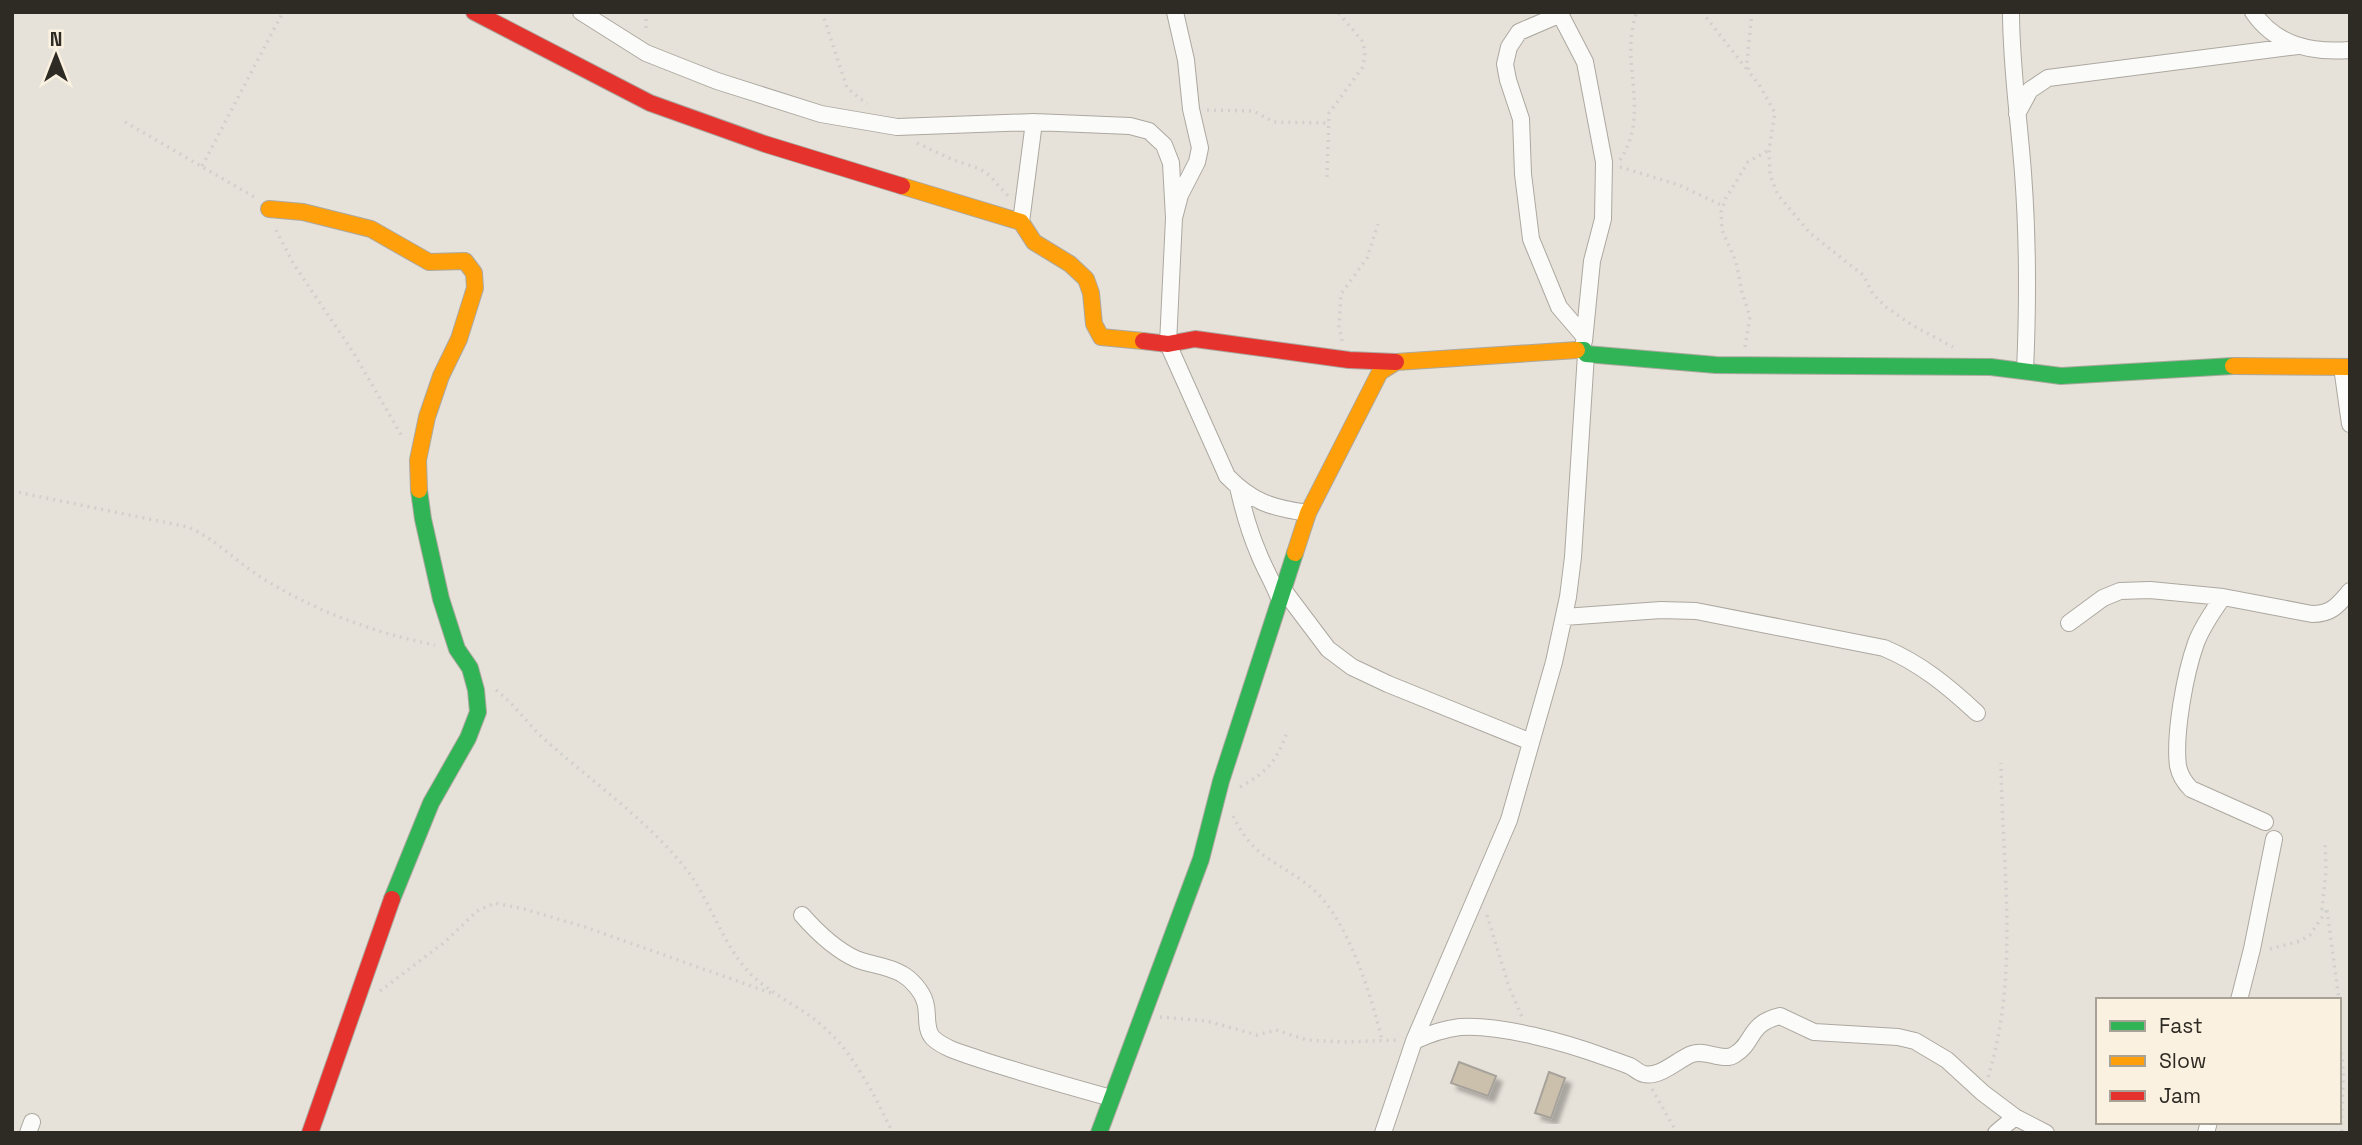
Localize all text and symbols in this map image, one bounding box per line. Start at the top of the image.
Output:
north arrow [21,21,91,91]
text: N [50,27,62,52]
legend [2096,998,2341,1124]
text: Fast [2159,1012,2203,1039]
text: Slow [2159,1047,2207,1074]
text: Jam [2159,1082,2201,1109]

